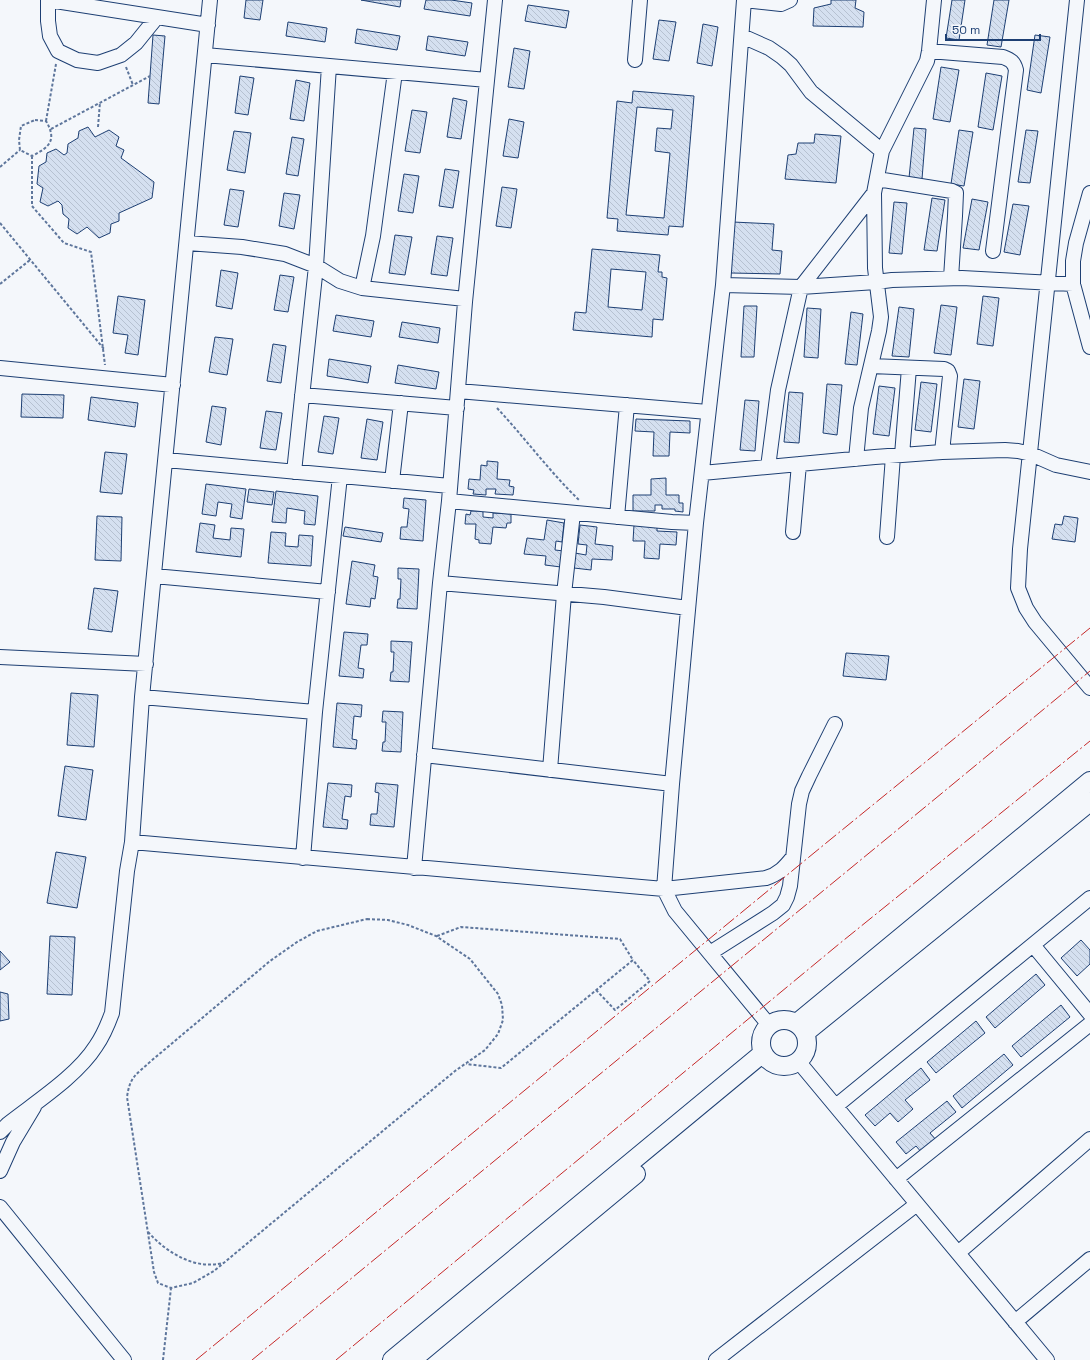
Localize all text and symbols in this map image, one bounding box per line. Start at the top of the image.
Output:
scale bar [946,16,1040,42]
text: 50 m [952,22,980,38]

